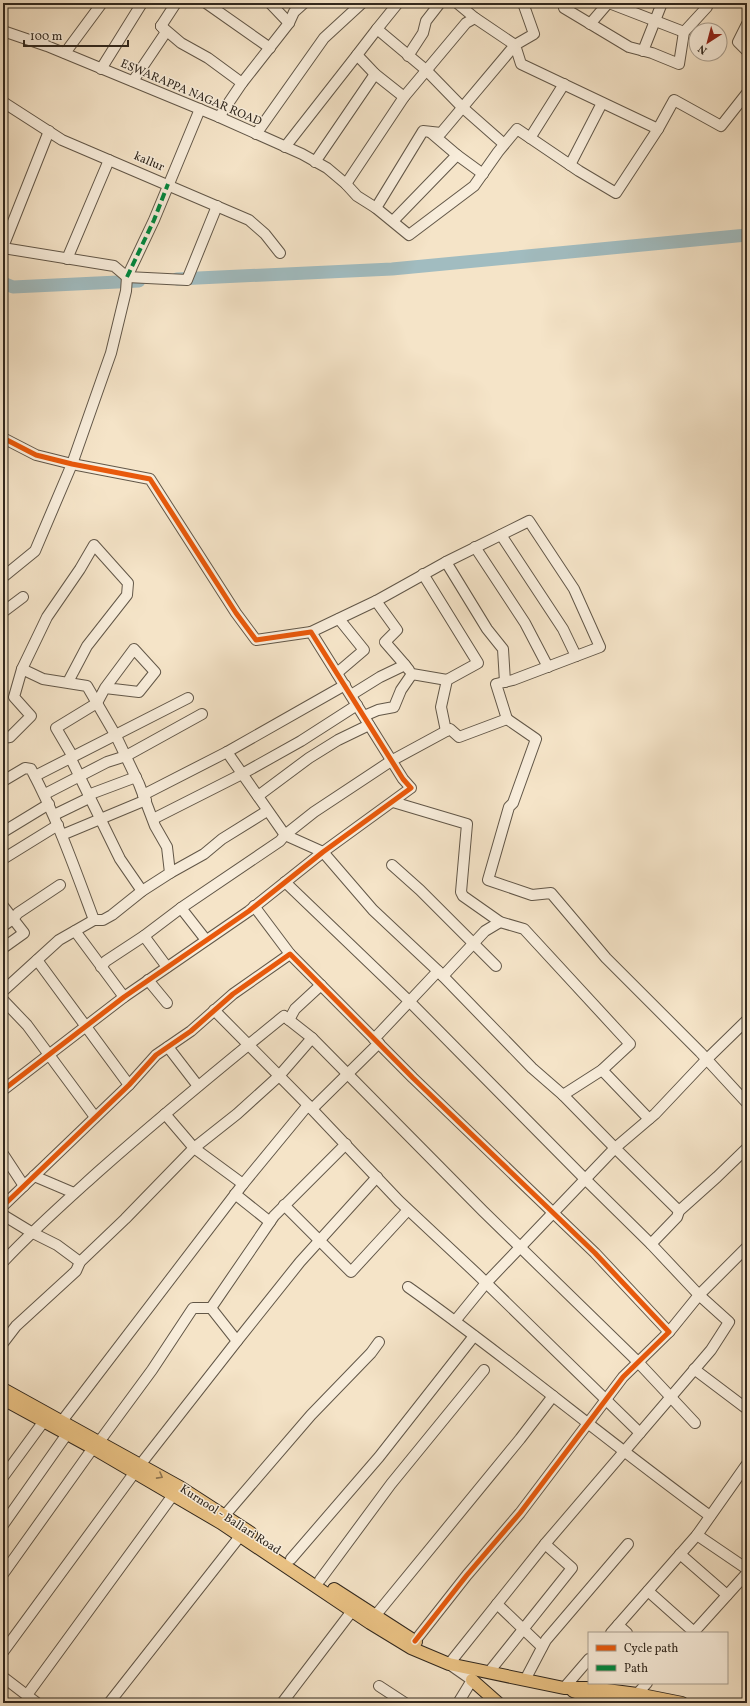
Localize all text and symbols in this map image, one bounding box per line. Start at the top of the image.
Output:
scale bar [24,22,128,48]
north arrow [688,22,728,62]
text: 100 m [30,29,63,45]
text: N [695,40,711,57]
street label: ESWARAPPA NAGAR ROAD [118,56,264,130]
street label: kallur [131,148,167,176]
one-way arrow [156,1471,163,1478]
street label: Kurnool - Ballari Road [176,1481,284,1559]
legend [588,1632,728,1684]
text: Cycle path [624,1641,679,1657]
text: Path [624,1661,648,1677]

